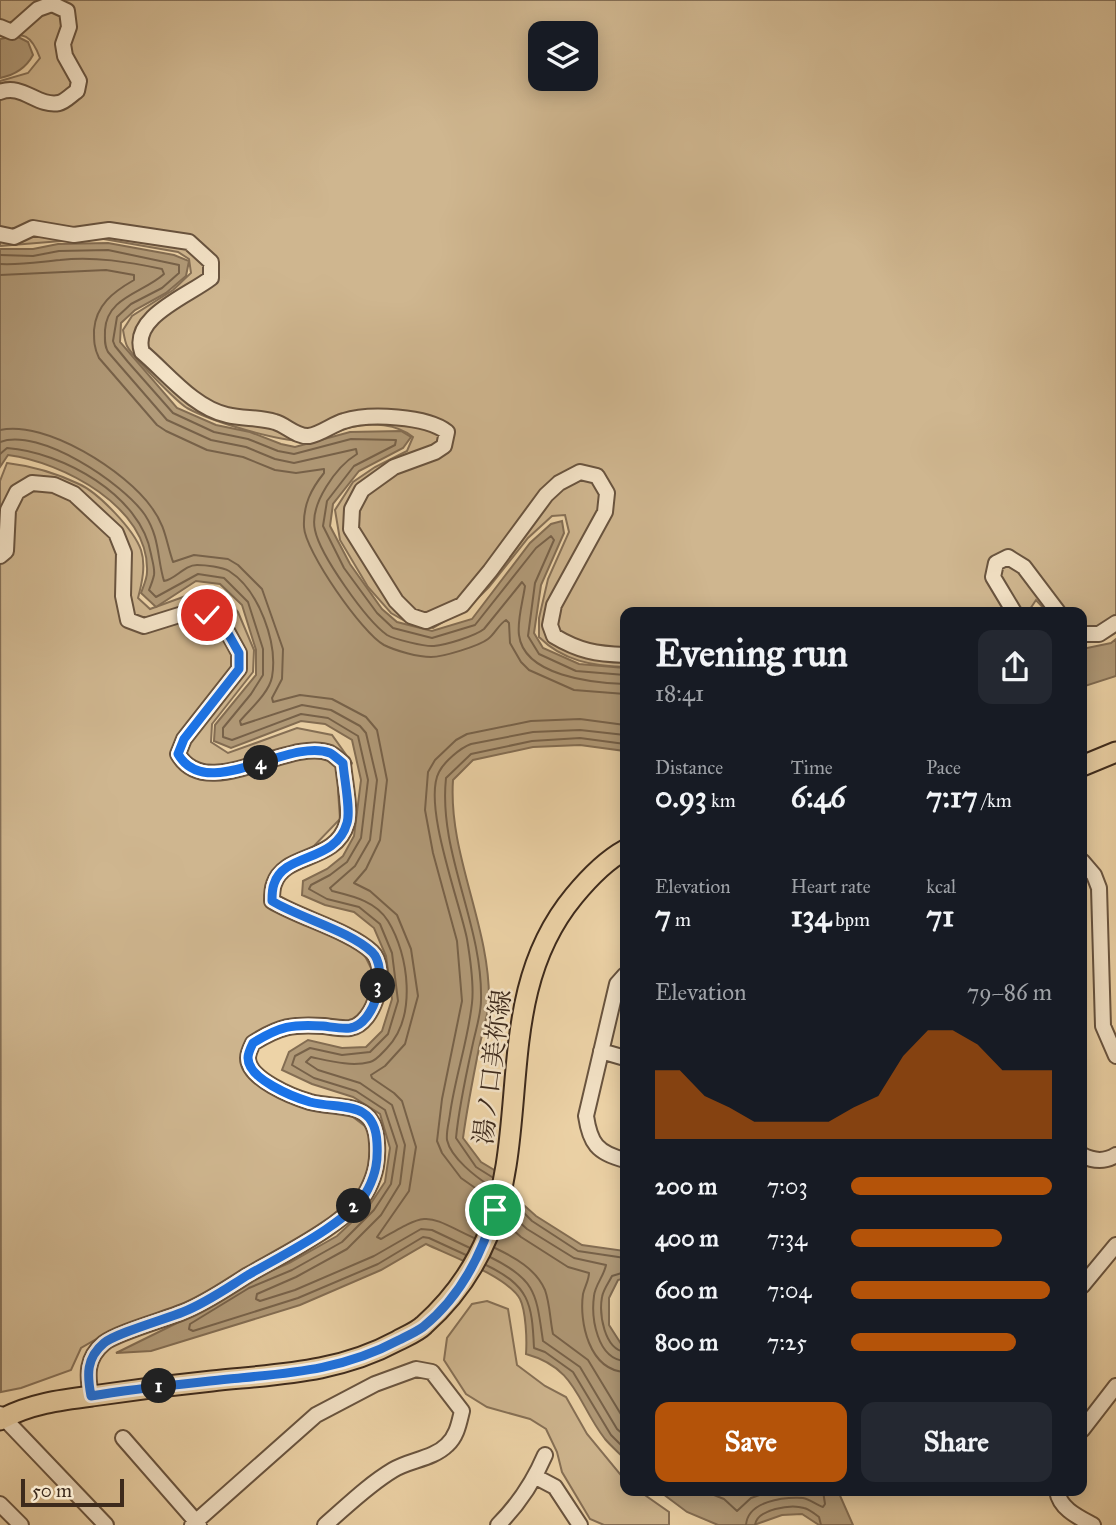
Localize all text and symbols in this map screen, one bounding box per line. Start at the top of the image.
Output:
map controls [528,21,598,91]
button: layers [528,21,598,91]
pin [177,585,237,645]
icon: check [188,596,226,634]
text: Evening run [655,630,848,676]
button: share [978,630,1052,704]
text: 18:41 [655,679,704,707]
pin: 4 [244,746,278,780]
text: 4 [255,751,266,774]
text: Distance [655,756,723,779]
text: Time [791,756,833,779]
text: Pace [926,756,961,779]
text: 0.93 [655,779,707,815]
text: 6:46 [791,779,846,815]
text: 7:17 [926,779,978,815]
text: km [707,789,736,812]
text: /km [978,789,1012,812]
text: Elevation [655,875,730,898]
text: Heart rate [791,875,871,898]
text: kcal [926,875,956,898]
text: 7 [655,898,671,934]
text: 134 [791,898,831,934]
text: 71 [926,898,954,934]
text: m [671,908,691,931]
text: bpm [831,908,870,931]
pin: 3 [360,968,396,1004]
text: 3 [374,974,381,997]
text: Elevation [655,978,746,1006]
text: 79–86 m [967,978,1052,1006]
street label: 湯ノ口美祢線 [467,988,517,1146]
text: 200 m [655,1172,717,1200]
text: 7:03 [767,1172,808,1200]
pin [465,1180,525,1240]
pin: 2 [336,1188,372,1224]
icon: arrive [476,1191,514,1229]
text: 2 [349,1194,358,1217]
text: 400 m [655,1224,719,1252]
text: 7:34 [767,1224,807,1252]
text: 600 m [655,1276,718,1304]
text: 7:04 [767,1276,811,1304]
text: 800 m [655,1328,718,1356]
text: 7:25 [767,1328,807,1356]
pin: 1 [142,1368,176,1404]
text: 1 [155,1374,162,1397]
button: Save [655,1402,847,1482]
button: Share [861,1402,1052,1482]
scale bar [21,1476,124,1508]
text: 50 m [32,1479,72,1502]

